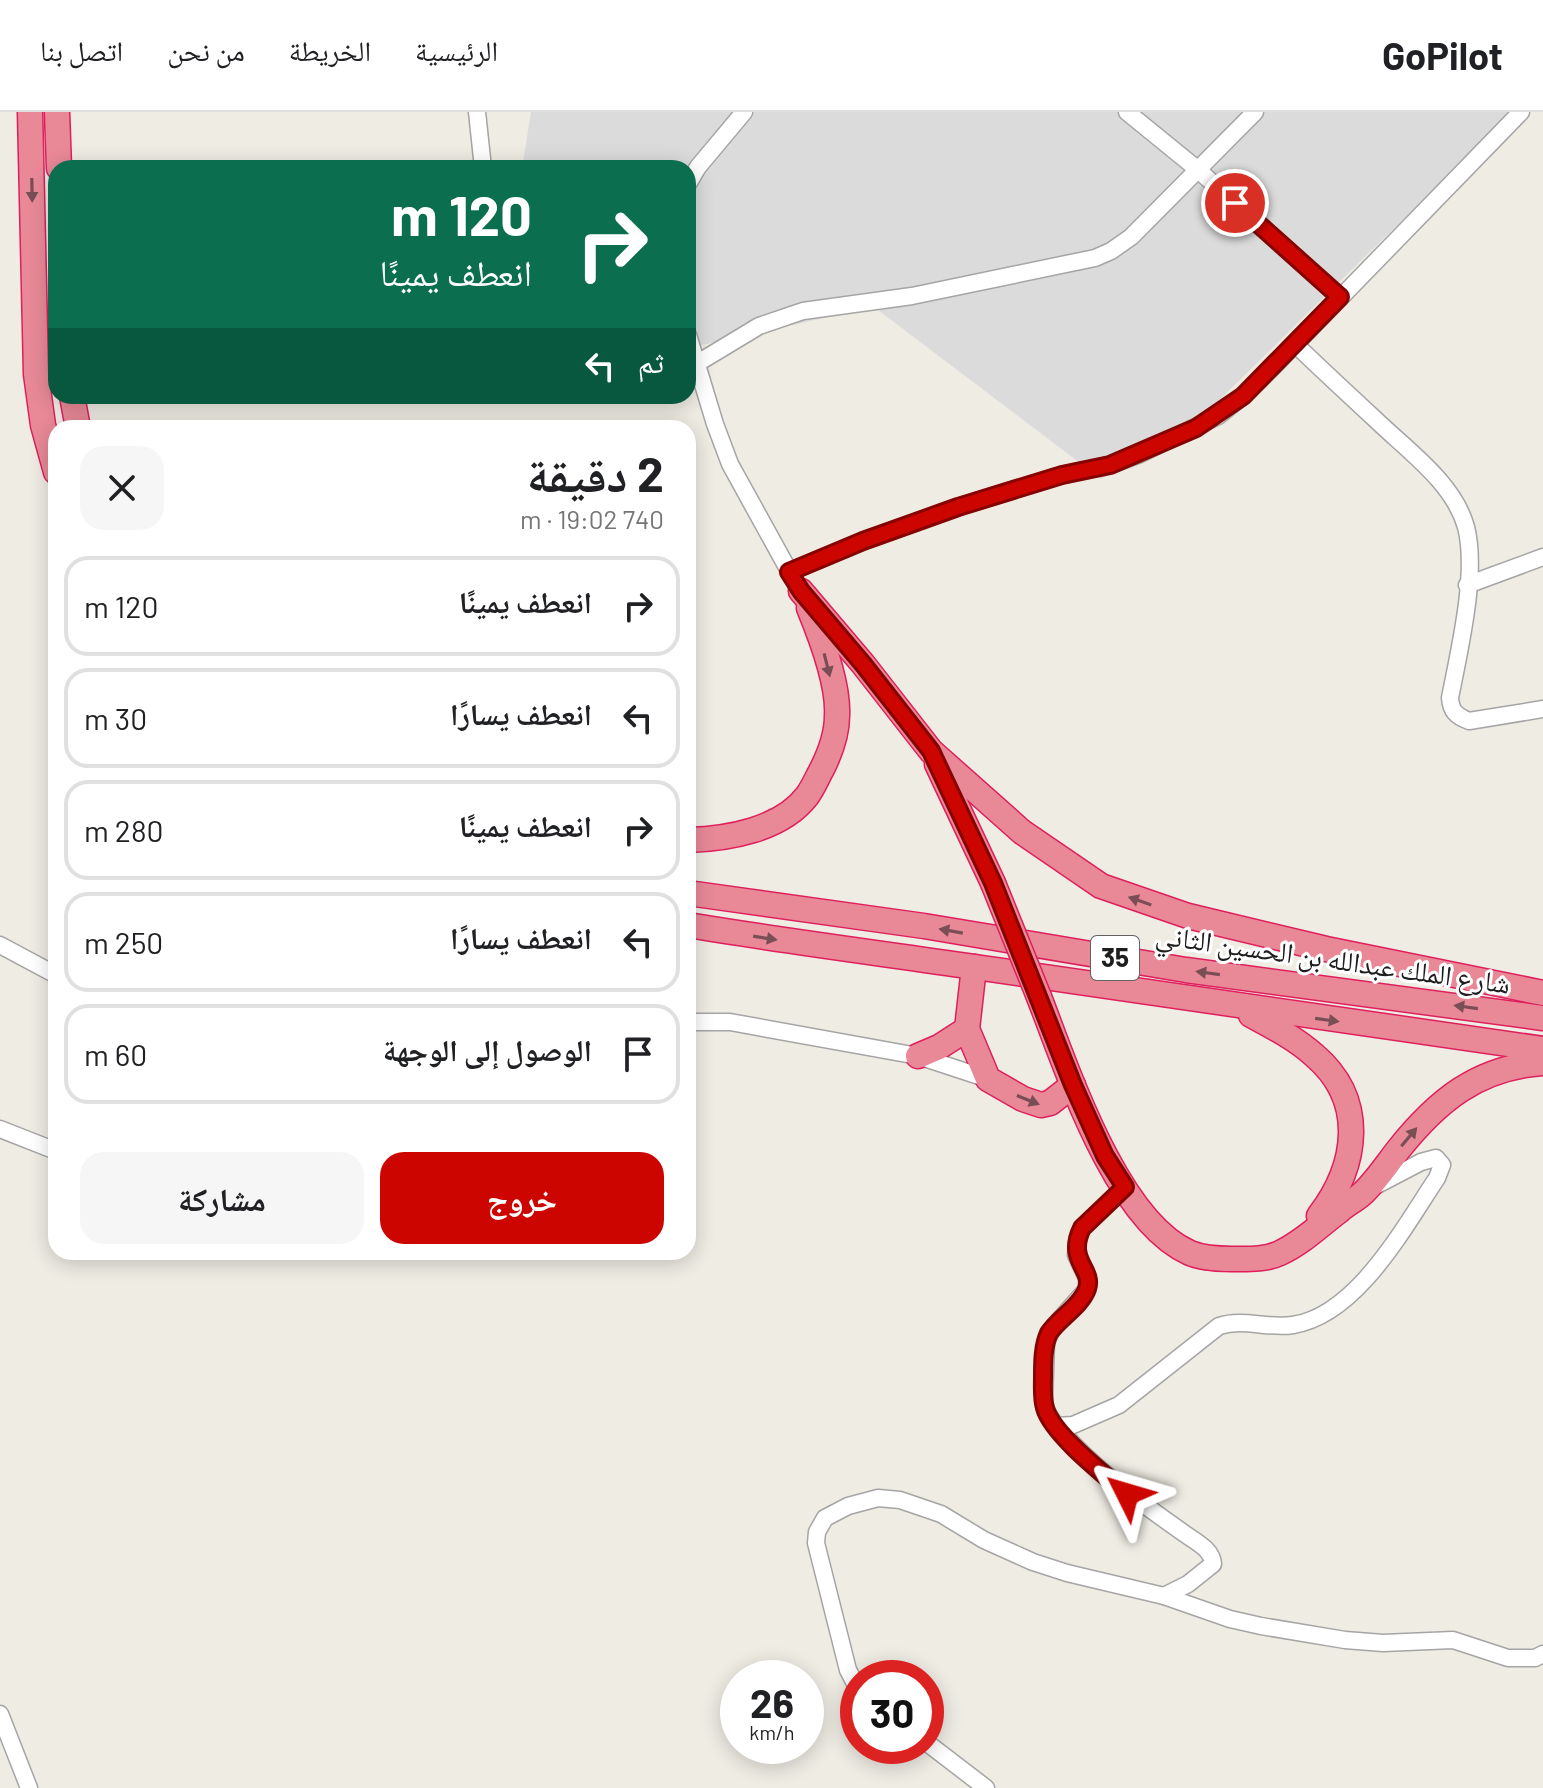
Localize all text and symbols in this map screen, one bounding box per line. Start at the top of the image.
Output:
text: GoPilot [1382,32,1503,78]
text: اتصل بنا [40,33,123,67]
text: من نحن [167,33,245,67]
text: الخريطة [289,33,371,67]
text: الرئيسية [415,33,498,67]
pin [1201,169,1269,237]
one-way arrow [26,178,38,203]
text: 120 m [391,180,532,247]
icon: arrive [1213,181,1257,225]
icon: right [560,192,664,296]
text: انعطف يمينًا [380,250,532,293]
text: ثم [638,343,664,379]
icon: left [578,344,622,388]
text: 2 دقيقة [527,444,664,502]
button: close [80,446,164,530]
text: 740 m · 19:02 [520,503,664,534]
text: انعطف يمينًا [459,583,592,619]
icon: right [616,584,660,628]
text: 120 m [84,588,158,624]
one-way arrow [822,652,834,677]
text: انعطف يسارًا [450,695,592,731]
icon: left [616,696,660,740]
text: 30 m [84,700,147,736]
text: انعطف يمينًا [459,807,592,843]
icon: right [616,808,660,852]
text: 280 m [84,812,163,848]
one-way arrow [1128,894,1152,906]
street label: شارع الملك عبدالله بن الحسين الثاني [1153,916,1513,1007]
text: انعطف يسارًا [450,919,592,955]
icon: left [616,920,660,964]
text: 250 m [84,924,163,960]
one-way arrow [939,924,964,936]
one-way arrow [753,932,778,944]
road number: 35 [1091,936,1139,980]
one-way arrow [1195,966,1220,979]
one-way arrow [1453,1001,1478,1014]
one-way arrow [1315,1013,1340,1026]
text: الوصول إلى الوجهة [383,1031,592,1067]
icon: arrive [616,1032,660,1076]
text: 60 m [84,1036,147,1072]
one-way arrow [1016,1093,1039,1106]
one-way arrow [1400,1127,1417,1148]
button: مشاركة [80,1152,364,1244]
button: خروج [380,1152,664,1244]
position arrow [1085,1452,1169,1536]
speed limit sign: 30 [840,1660,944,1764]
text: 26 [750,1678,794,1726]
text: km/h [749,1720,795,1744]

